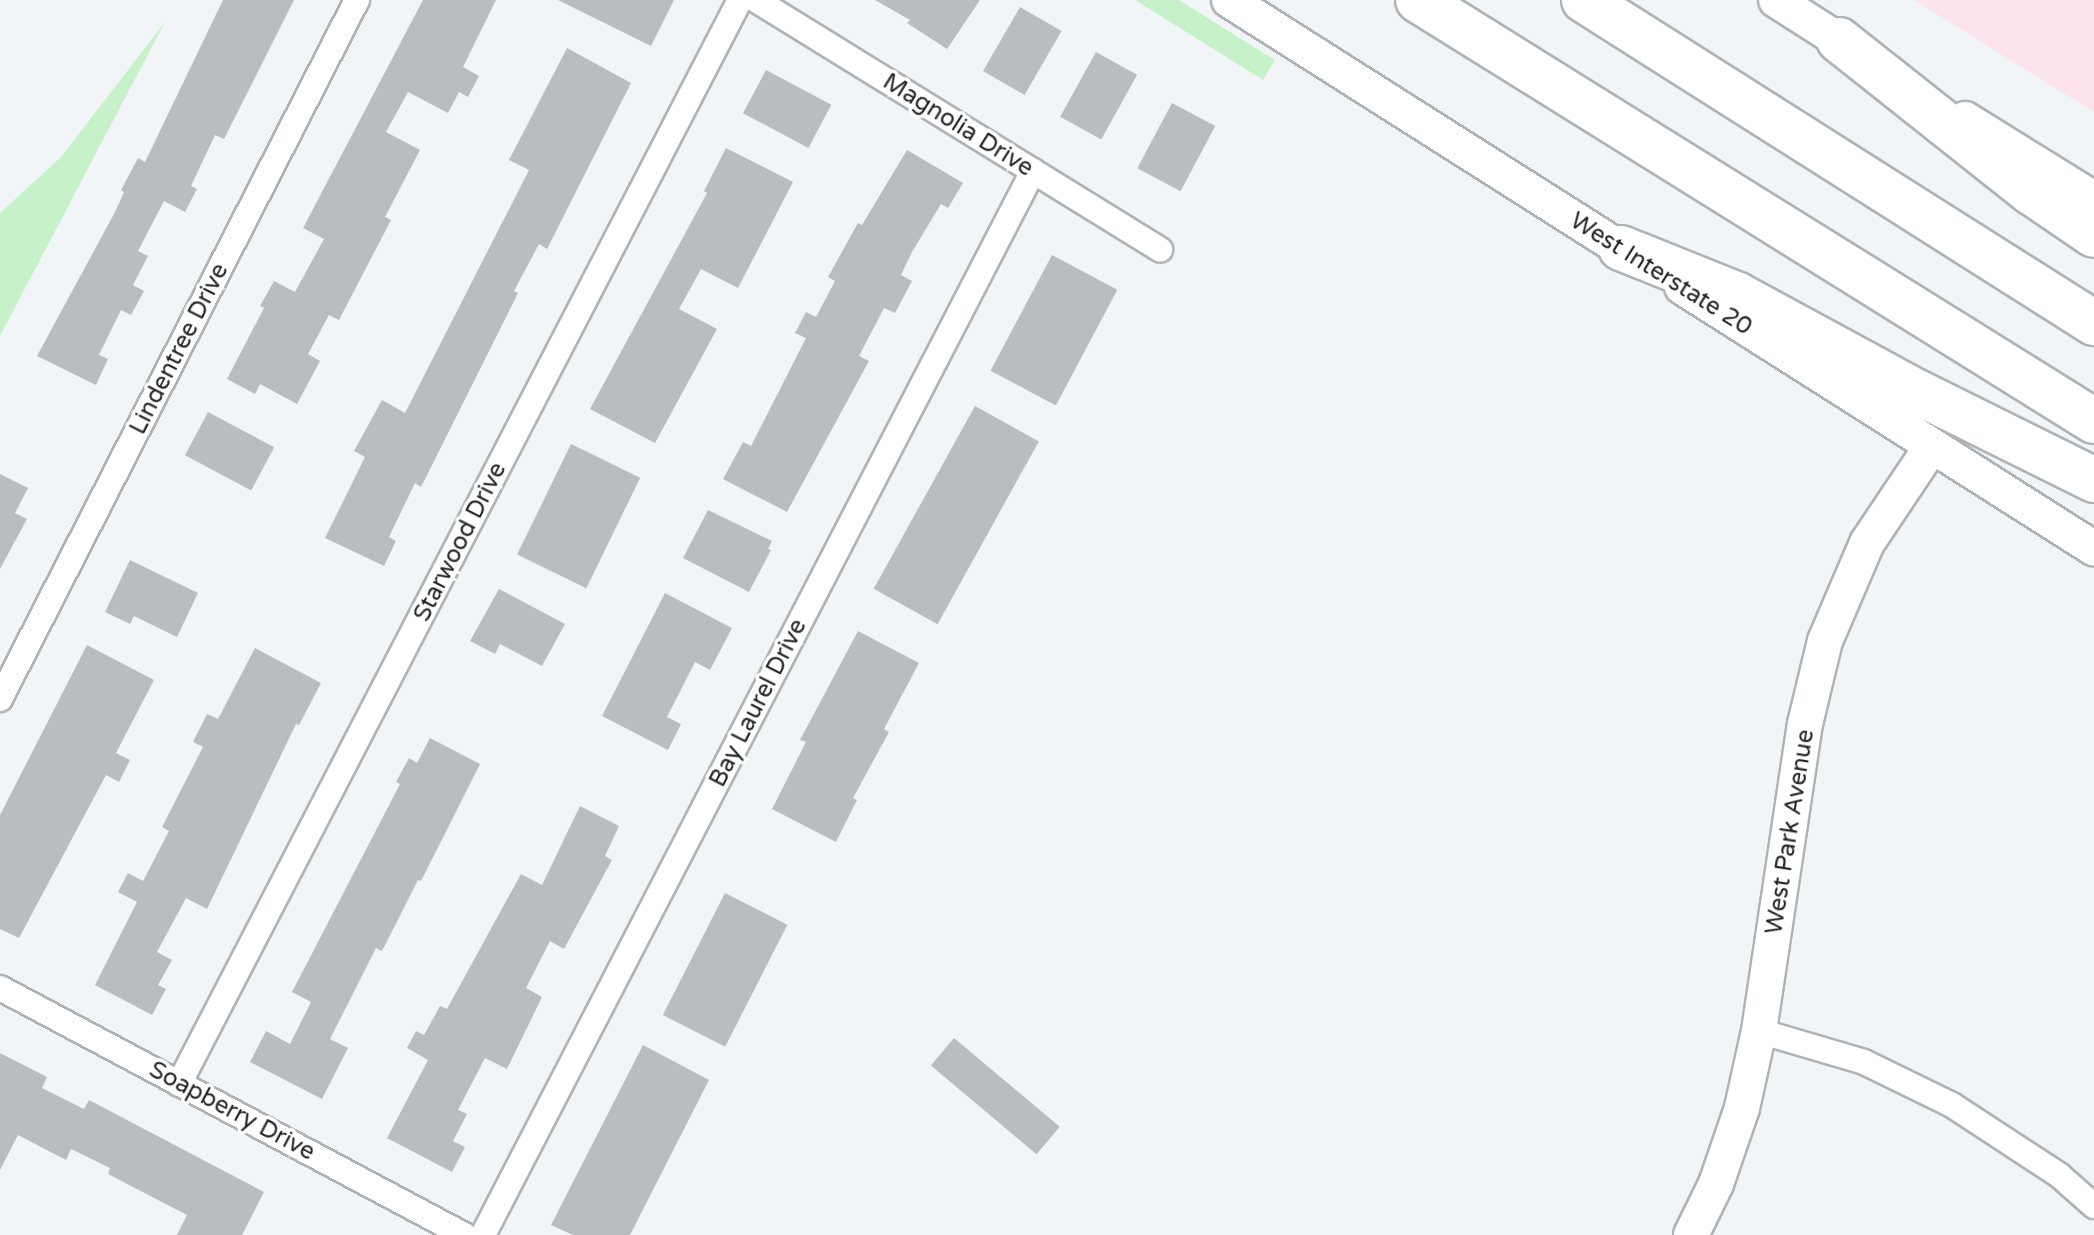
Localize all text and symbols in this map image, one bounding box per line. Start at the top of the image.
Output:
street label: Magnolia Drive [878,67,1038,183]
street label: West Interstate 20 [1565,206,1757,342]
street label: Lindentree Drive [123,259,235,439]
street label: Starwood Drive [408,458,512,626]
street label: Bay Laurel Drive [703,614,813,792]
street label: West Park Avenue [1760,728,1820,936]
street label: Soapberry Drive [144,1055,320,1167]

